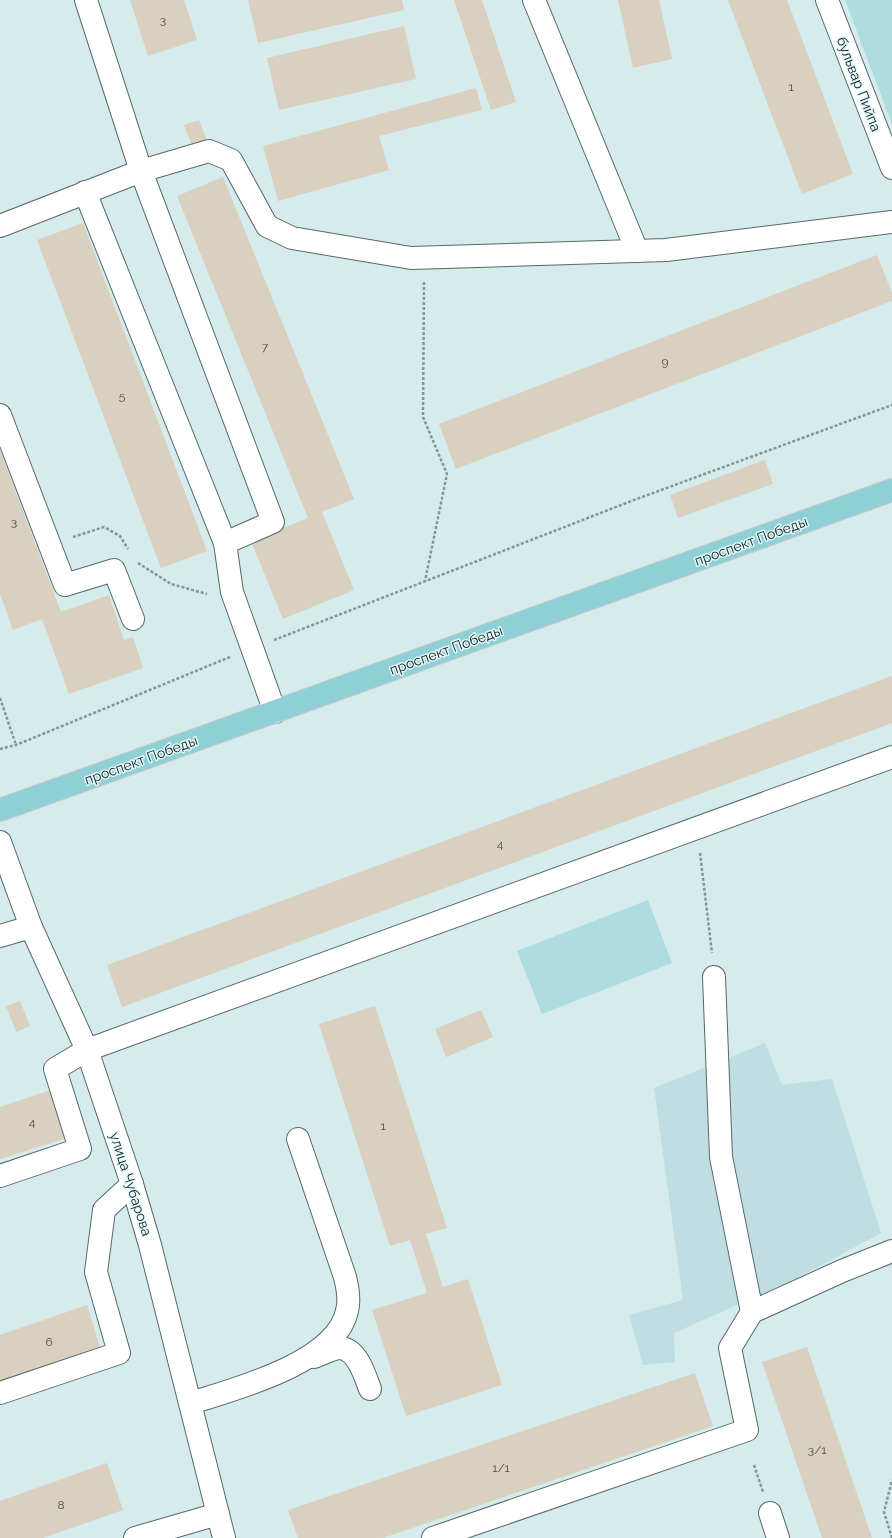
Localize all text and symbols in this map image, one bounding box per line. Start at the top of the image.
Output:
house number: 3 [160,13,166,27]
street label: бульвар Пийпа [834,34,884,134]
house number: 1 [788,80,794,94]
house number: 7 [262,340,269,354]
house number: 9 [661,355,669,369]
house number: 5 [119,389,126,403]
street label: проспект Победы [692,513,810,569]
house number: 3 [11,515,17,529]
street label: проспект Победы [387,622,505,678]
street label: проспект Победы [82,732,200,788]
house number: 4 [497,837,504,851]
house number: 4 [29,1115,36,1129]
house number: 1 [380,1119,386,1133]
street label: улица Чубарова [107,1130,155,1238]
house number: 6 [45,1335,53,1349]
house number: 3/1 [808,1443,826,1457]
house number: 1/1 [492,1461,510,1475]
house number: 8 [57,1498,65,1512]

